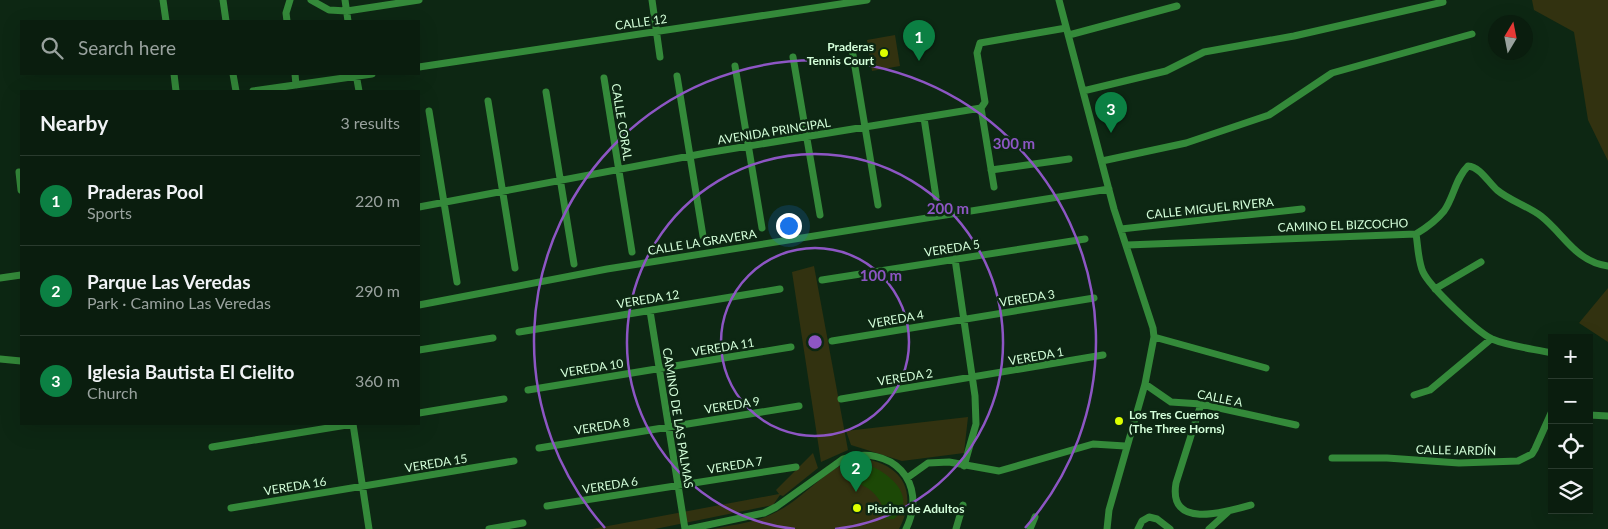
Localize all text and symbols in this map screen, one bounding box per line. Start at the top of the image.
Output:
street label: CALLE 12 [614,11,668,33]
north arrow [1488,15,1533,60]
search box [20,20,420,75]
pin: 1 [903,20,935,61]
icon: search [38,34,66,62]
text: Search here [78,36,176,59]
place label: Praderas Tennis Court [807,39,875,68]
marker: Praderas Tennis Court [878,47,890,59]
street label: CALLE CORAL [609,82,635,162]
pin: 3 [1095,92,1127,133]
text: Nearby [40,110,108,135]
text: 3 results [340,113,400,132]
street label: AVENIDA PRINCIPAL [716,115,832,147]
text: 300 m [993,134,1035,152]
text: Praderas Pool [87,180,204,203]
text: 1 [51,191,61,210]
text: 220 m [355,191,400,210]
street label: CALLE MIGUEL RIVERA [1146,194,1275,222]
text: 200 m [927,199,969,217]
text: Sports [87,203,132,222]
your location [776,213,802,239]
street label: CAMINO EL BIZCOCHO [1277,215,1409,235]
street label: CALLE LA GRAVERA [647,226,758,258]
street label: VEREDA 5 [923,236,981,260]
text: 100 m [860,266,902,284]
text: Parque Las Veredas [87,270,251,293]
text: 2 [51,281,61,300]
text: 290 m [355,281,400,300]
street label: VEREDA 3 [998,286,1056,310]
street label: VEREDA 12 [616,287,680,311]
text: Park · Camino Las Veredas [87,293,271,312]
street label: VEREDA 4 [867,307,925,331]
centre of rings [806,333,824,351]
map controls [1548,334,1593,514]
button: + [1548,334,1593,379]
street label: VEREDA 11 [691,335,755,359]
street label: VEREDA 1 [1007,344,1065,368]
street label: CAMINO DE LAS PALMAS [659,347,697,489]
street label: VEREDA 10 [560,356,624,380]
text: Iglesia Bautista El Cielito [87,360,295,383]
street label: VEREDA 2 [876,365,934,389]
text: 3 [51,371,61,390]
text: 360 m [355,371,400,390]
button: − [1548,379,1593,424]
text: Church [87,383,138,402]
street label: CALLE A [1196,386,1245,410]
street label: VEREDA 9 [703,393,761,417]
place label: Los Tres Cuernos (The Three Horns) [1129,407,1225,436]
street label: VEREDA 8 [573,414,631,438]
marker: Los Tres Cuernos (The Three Horns) [1113,415,1125,427]
button: locate [1548,424,1593,469]
street label: CALLE JARDÍN [1416,442,1496,458]
street label: VEREDA 15 [404,451,468,475]
pin: 2 [840,451,872,492]
street label: VEREDA 7 [706,453,764,477]
button: layers [1548,469,1593,514]
street label: VEREDA 6 [581,473,639,497]
street label: VEREDA 16 [263,474,327,498]
place label: Piscina de Adultos [867,501,964,516]
marker: Piscina de Adultos [851,502,863,514]

